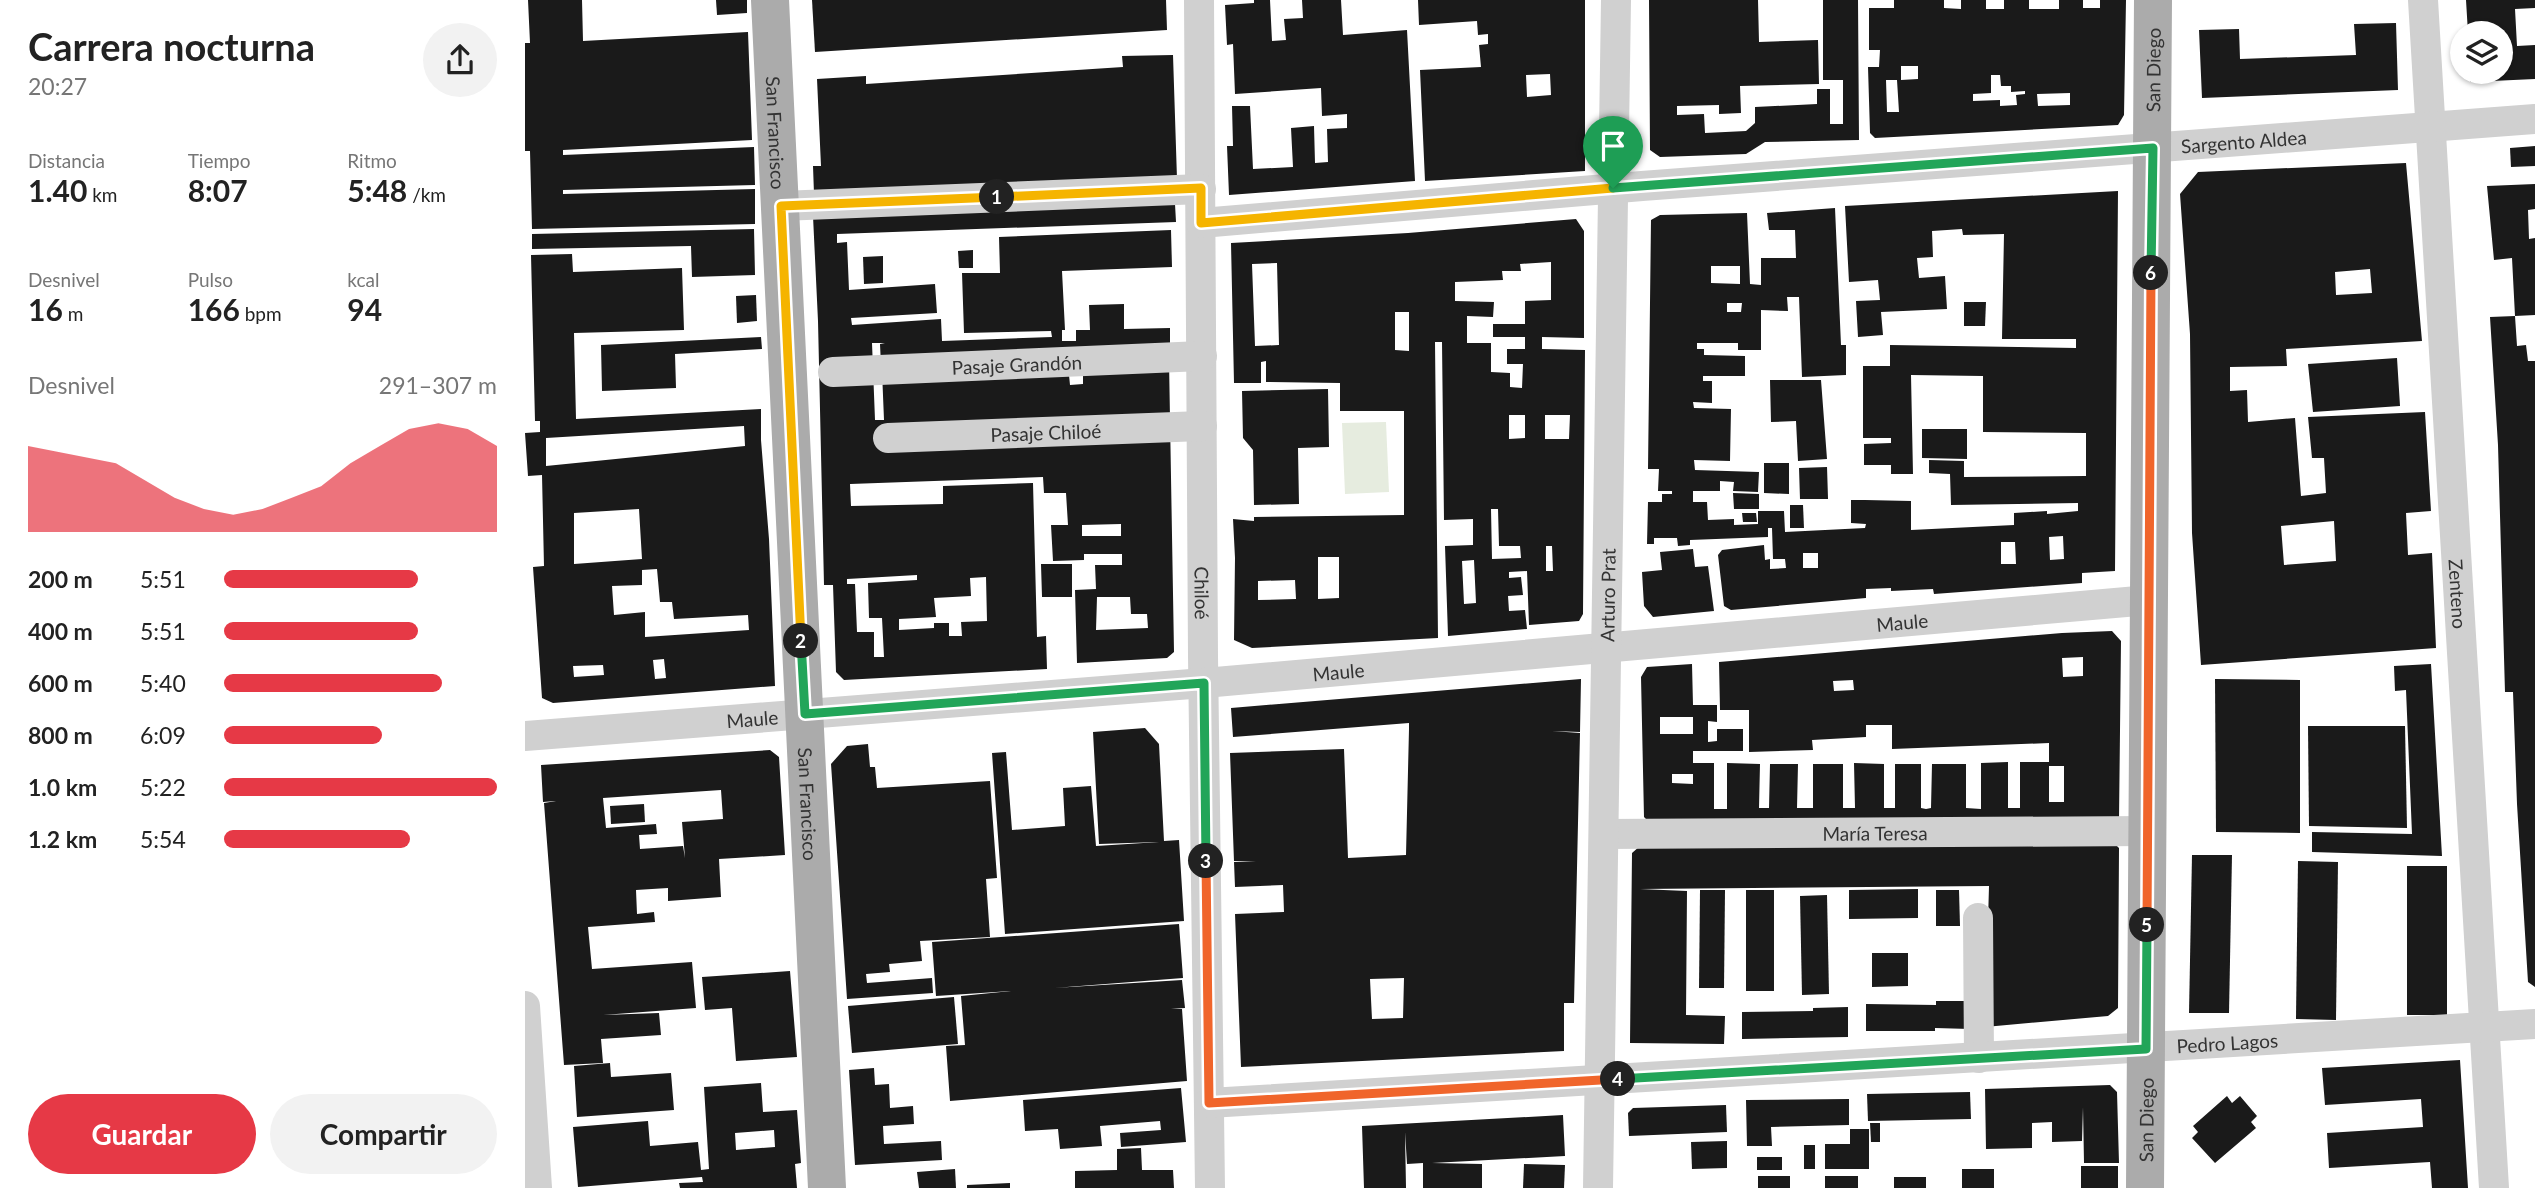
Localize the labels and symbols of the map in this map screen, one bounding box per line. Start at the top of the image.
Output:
street label: San Diego [2141,28,2164,112]
street label: San Francisco [762,76,791,190]
pin [1583,116,1643,188]
street label: Sargento Aldea [2180,125,2307,157]
pin: 1 [979,180,1015,214]
pin: 6 [2133,256,2169,290]
street label: Pasaje Grandón [951,350,1082,378]
street label: Pasaje Chiloé [990,418,1102,446]
street label: Arturo Prat [1595,548,1619,642]
street label: Zenteno [2445,558,2472,629]
street label: Chiloé [1191,566,1214,620]
street label: Maule [1875,608,1929,635]
pin: 2 [783,624,819,658]
street label: Maule [1312,657,1365,685]
street label: Maule [726,705,779,732]
street label: San Francisco [794,747,823,861]
street label: María Teresa [1822,821,1928,844]
pin: 3 [1189,844,1223,878]
pin: 5 [2129,908,2165,942]
street label: Pedro Lagos [2176,1028,2279,1057]
pin: 4 [1601,1062,1635,1096]
street label: San Diego [2134,1078,2157,1162]

